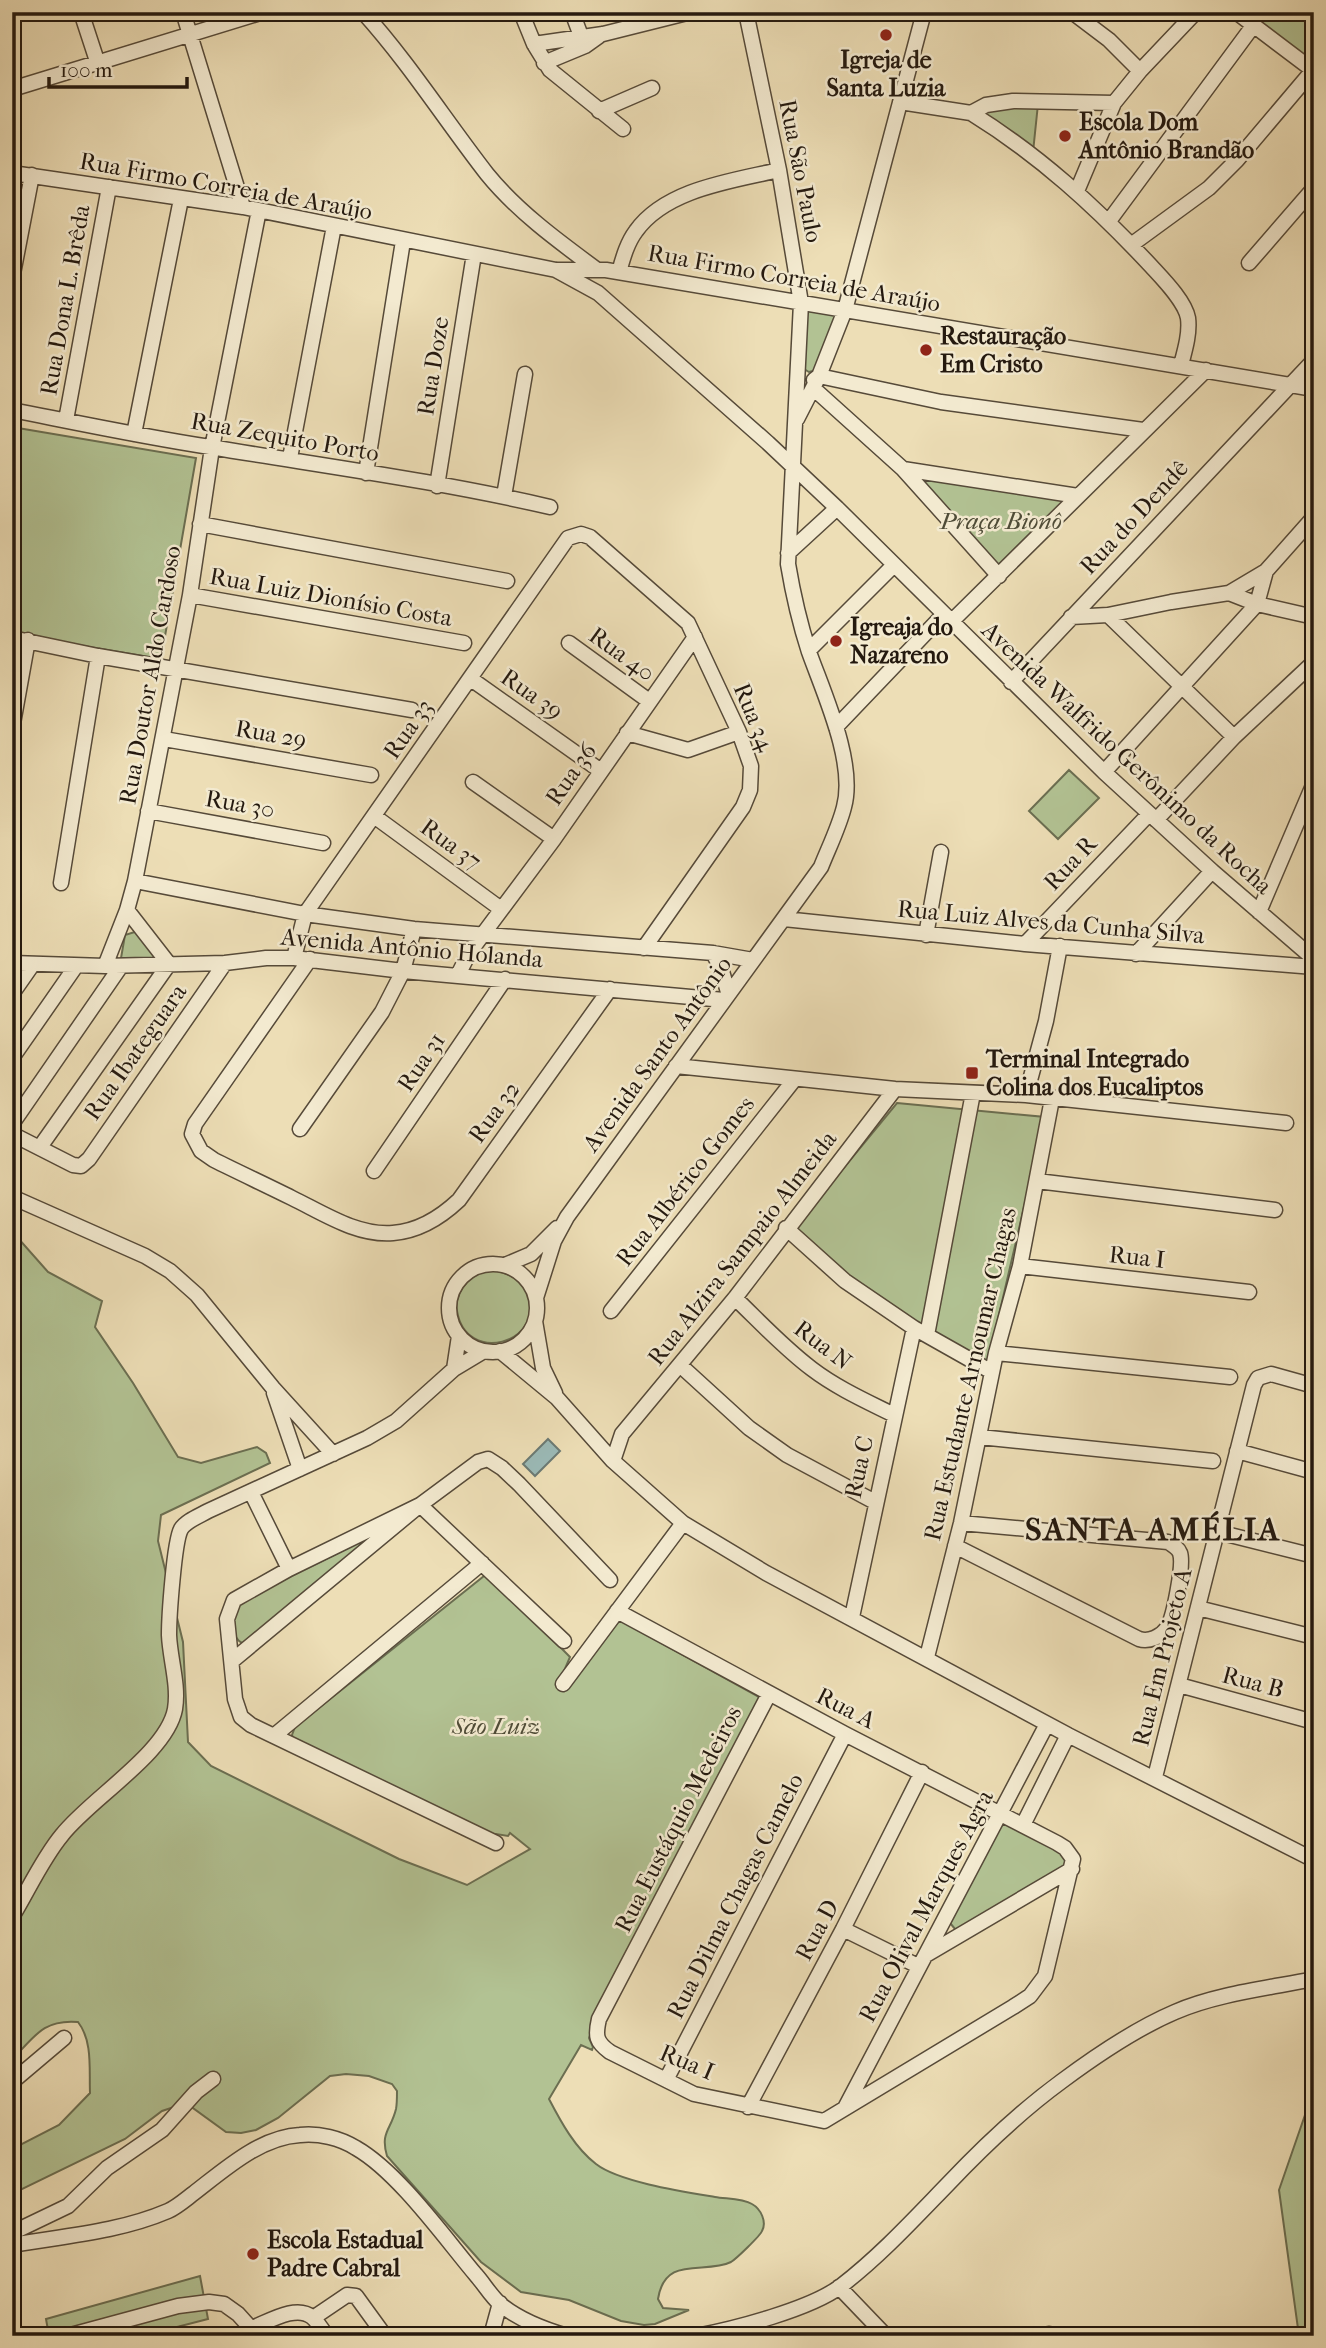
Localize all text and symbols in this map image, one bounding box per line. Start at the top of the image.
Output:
marker: Igreja de Santa Luzia [878,27,894,43]
scale bar [49,46,187,90]
place label: Igreja de Santa Luzia [827,46,946,102]
text: 100 m [60,58,113,82]
street label: Rua São Paulo [773,97,829,245]
place label: Escola Dom Antônio Brandão [1077,108,1254,164]
marker: Escola Dom Antônio Brandão [1057,128,1073,144]
street label: Rua Firmo Correia de Araújo [78,146,374,226]
street label: Rua Dona L. Brêda [34,202,96,398]
street label: Rua Firmo Correia de Araújo [646,238,942,318]
street label: Rua Doze [411,314,455,417]
place label: Restauração Em Cristo [940,322,1066,378]
marker: Restauração Em Cristo [918,342,934,358]
street label: Rua Zequito Porto [189,407,381,467]
street label: Rua do Dendê [1074,454,1194,580]
park label: Praça Bionô [939,507,1062,535]
street label: Rua Doutor Aldo Cardoso [113,543,187,807]
street label: Rua Luiz Dionísio Costa [207,562,455,632]
place label: Igreaja do Nazareno [850,613,953,669]
street label: Avenida Walfrido Gerônimo da Rocha [975,615,1279,901]
street label: Rua 40 [584,621,660,687]
marker: Igreaja do Nazareno [828,633,844,649]
street label: Rua 39 [496,663,568,725]
street label: Rua 34 [728,679,781,756]
street label: Rua 33 [377,694,439,764]
street label: Rua 29 [233,714,309,754]
street label: Rua 36 [540,737,603,811]
street label: Rua 30 [203,784,277,824]
street label: Rua 37 [415,813,487,875]
street label: Rua R [1038,829,1103,896]
street label: Rua Luiz Alves da Cunha Silva [896,895,1207,949]
street label: Avenida Antônio Holanda [279,923,545,973]
street label: Avenida Santo Antônio [576,951,737,1158]
street label: Rua Ibateguara [78,978,193,1125]
street label: Rua 31 [391,1027,451,1097]
place label: Terminal Integrado Colina dos Eucaliptos [985,1045,1204,1101]
marker: Terminal Integrado Colina dos Eucaliptos [964,1065,980,1081]
street label: Rua 32 [462,1076,526,1148]
street label: Rua Albérico Gomes [610,1090,760,1272]
street label: Rua Alzira Sampaio Almeida [642,1124,843,1371]
street label: Rua Estudante Arnoumar Chagas [918,1205,1022,1543]
street label: Rua I [1108,1240,1166,1274]
street label: Rua N [789,1314,857,1376]
street label: Rua C [839,1433,879,1501]
district label: SANTA AMÉLIA [1025,1510,1281,1548]
street label: Rua Em Projeto A [1126,1565,1198,1749]
street label: Rua B [1219,1660,1287,1704]
street label: Rua A [812,1681,881,1735]
street label: Rua Eustáquio Medeiros [609,1701,747,1937]
park label: São Luiz [451,1712,540,1740]
street label: Rua Dilma Chagas Camelo [661,1769,809,2023]
street label: Rua Olival Marques Agra [853,1784,1000,2027]
street label: Rua D [789,1895,845,1965]
street label: Rua I [656,2038,718,2086]
place label: Escola Estadual Padre Cabral [267,2226,424,2282]
marker: Escola Estadual Padre Cabral [245,2246,261,2262]

